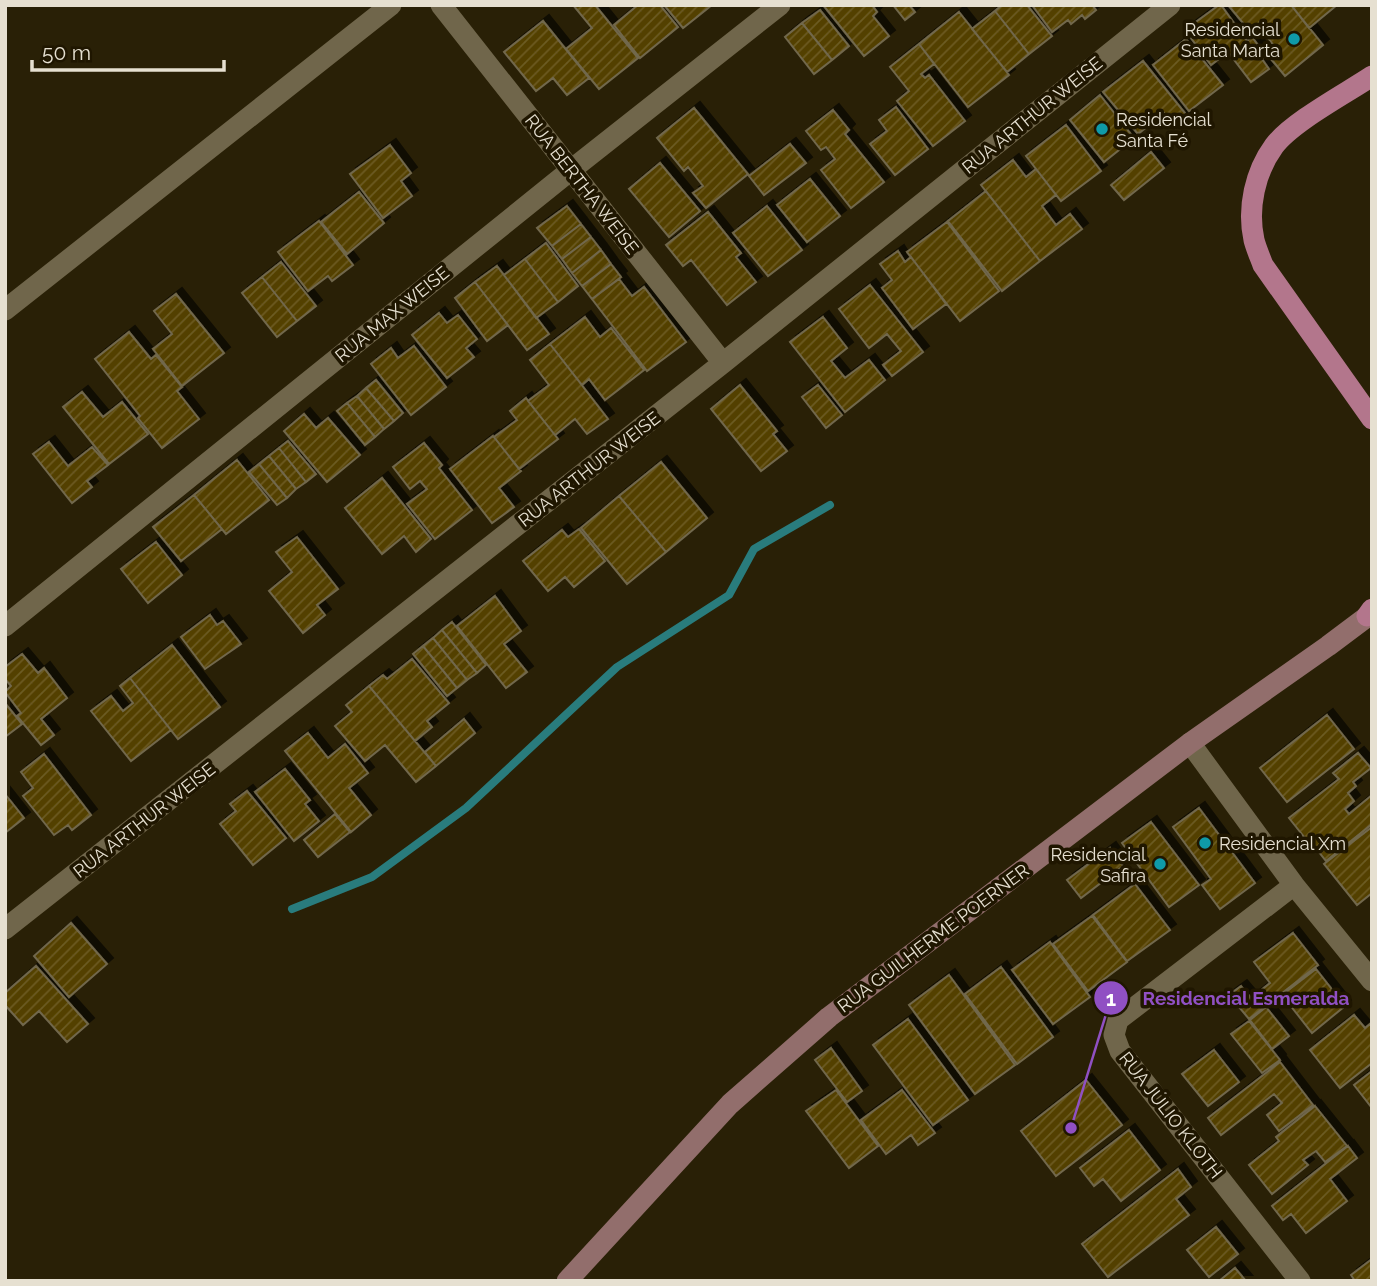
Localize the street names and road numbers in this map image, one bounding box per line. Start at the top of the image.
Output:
street label: RUA ARTHUR WEISE [958,52,1106,178]
street label: RUA BERTHA WEISE [521,110,643,258]
street label: RUA MAX WEISE [331,262,453,366]
street label: RUA ARTHUR WEISE [514,407,664,531]
street label: RUA ARTHUR WEISE [69,758,219,882]
street label: RUA GUILHERME POERNER [833,859,1033,1017]
street label: RUA JÚLIO KLOTH [1115,1047,1228,1182]

